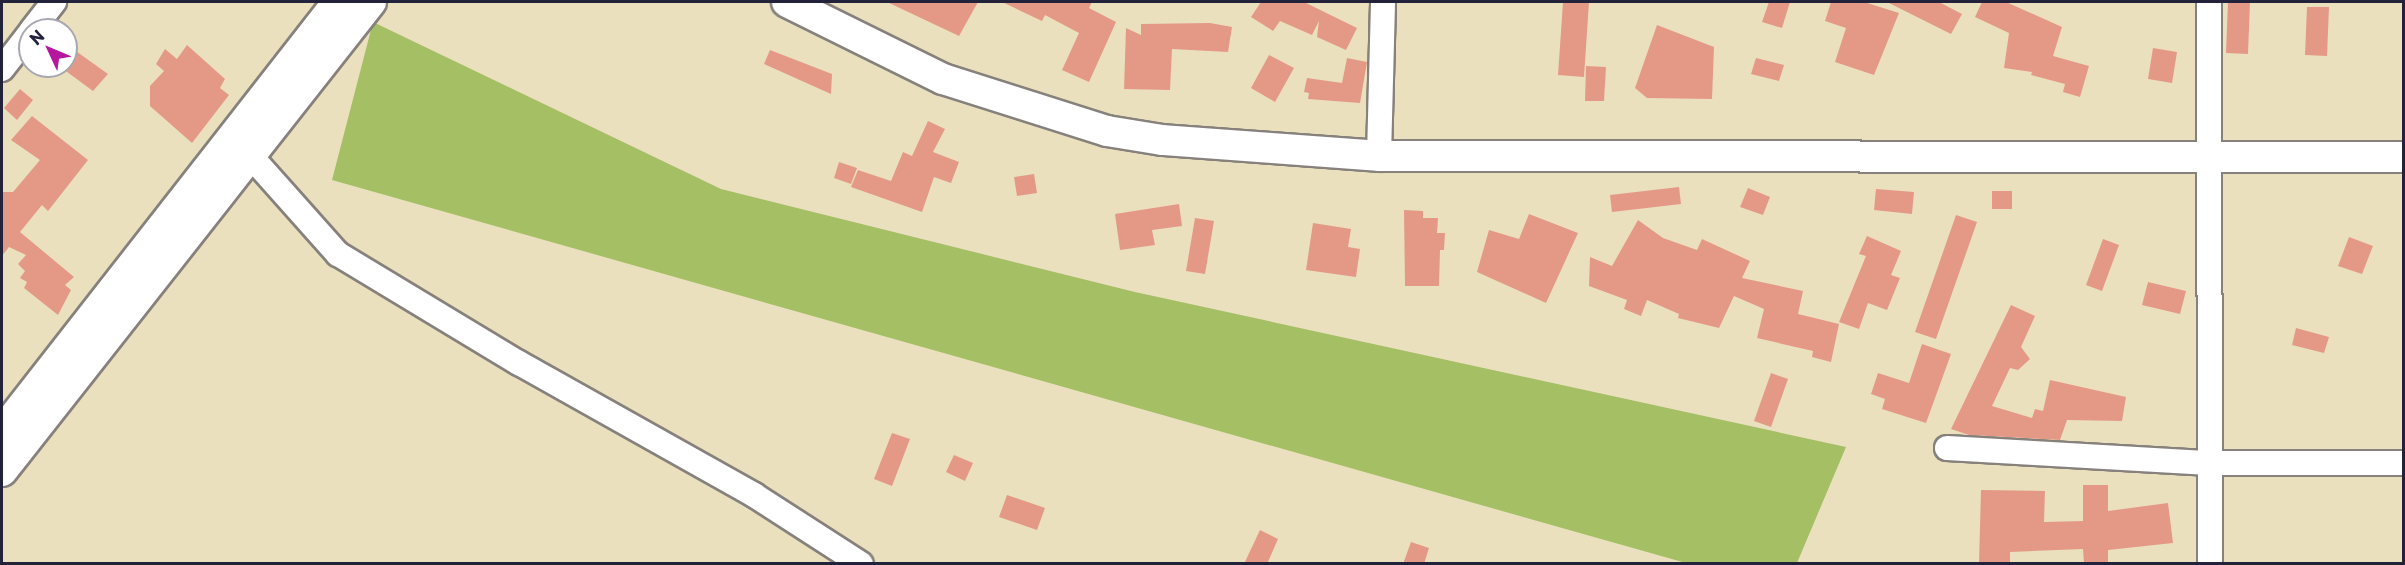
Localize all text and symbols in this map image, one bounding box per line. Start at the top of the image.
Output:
north arrow [18,18,78,78]
text: N [23,24,50,50]

